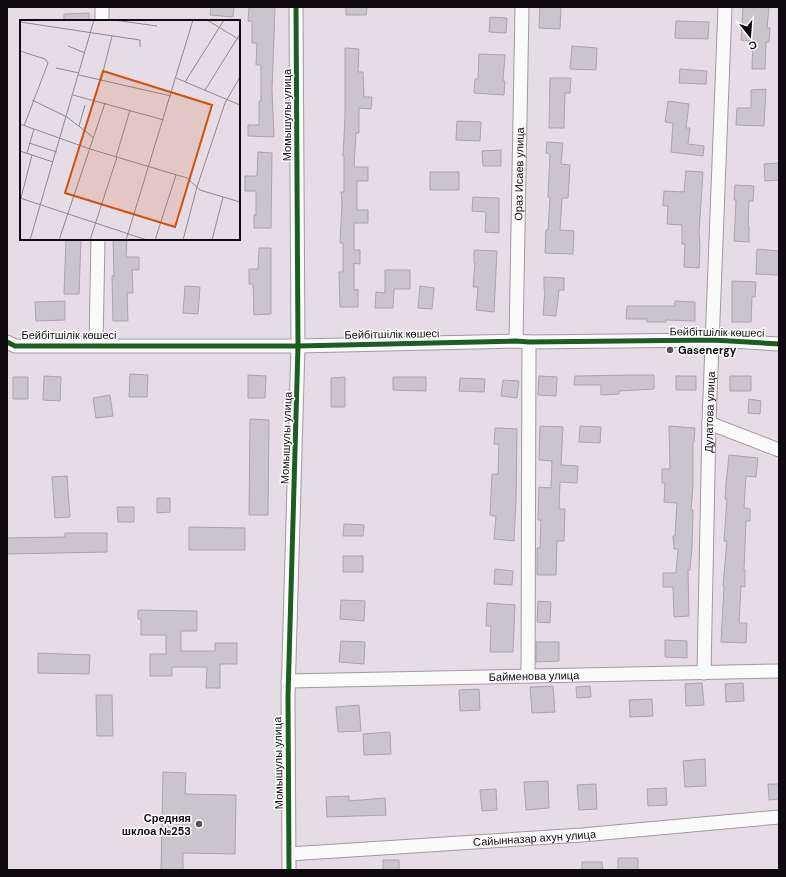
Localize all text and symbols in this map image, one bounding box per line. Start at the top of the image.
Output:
north arrow [730,16,770,56]
inset map [20,20,240,240]
text: С [747,38,759,53]
street label: Момышулы улица [280,68,294,161]
street label: Ораз Исаев улица [511,126,527,221]
street label: Бейбітшілік көшесі [669,324,765,340]
street label: Бейбітшілік көшесі [344,326,440,342]
street label: Бейбітшілік көшесі [22,328,116,342]
place label: Gasenergy [678,343,737,357]
marker: Gasenergy [665,345,675,355]
street label: Дулатова улица [701,370,718,453]
street label: Момышулы улица [277,391,295,484]
street label: Байменова улица [489,668,580,684]
street label: Момышулы улица [270,716,286,809]
place label: Средняя шклоа №253 [122,811,191,838]
marker: Средняя шклоа №253 [194,819,204,829]
street label: Сайынназар ахун улица [473,827,597,849]

